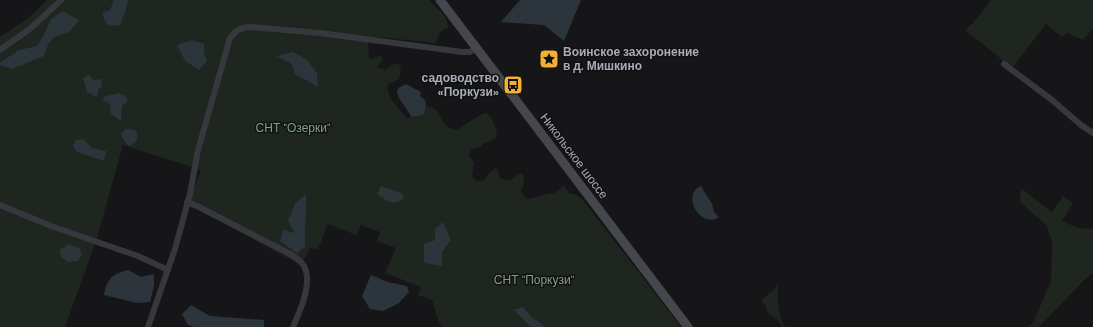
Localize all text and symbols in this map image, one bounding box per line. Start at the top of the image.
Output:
place label: Воинское захоронение в д. Мишкино [563,44,699,74]
place icon: Воинское захоронение в д. Мишкино [538,48,560,70]
place label: садоводство «Поркузи» [422,70,499,100]
bus stop icon: садоводство «Поркузи» [502,74,524,96]
street label: Никольское шоссе [537,110,612,202]
park label: СНТ "Озерки" [256,120,331,136]
park label: СНТ "Поркузи" [494,272,575,288]

